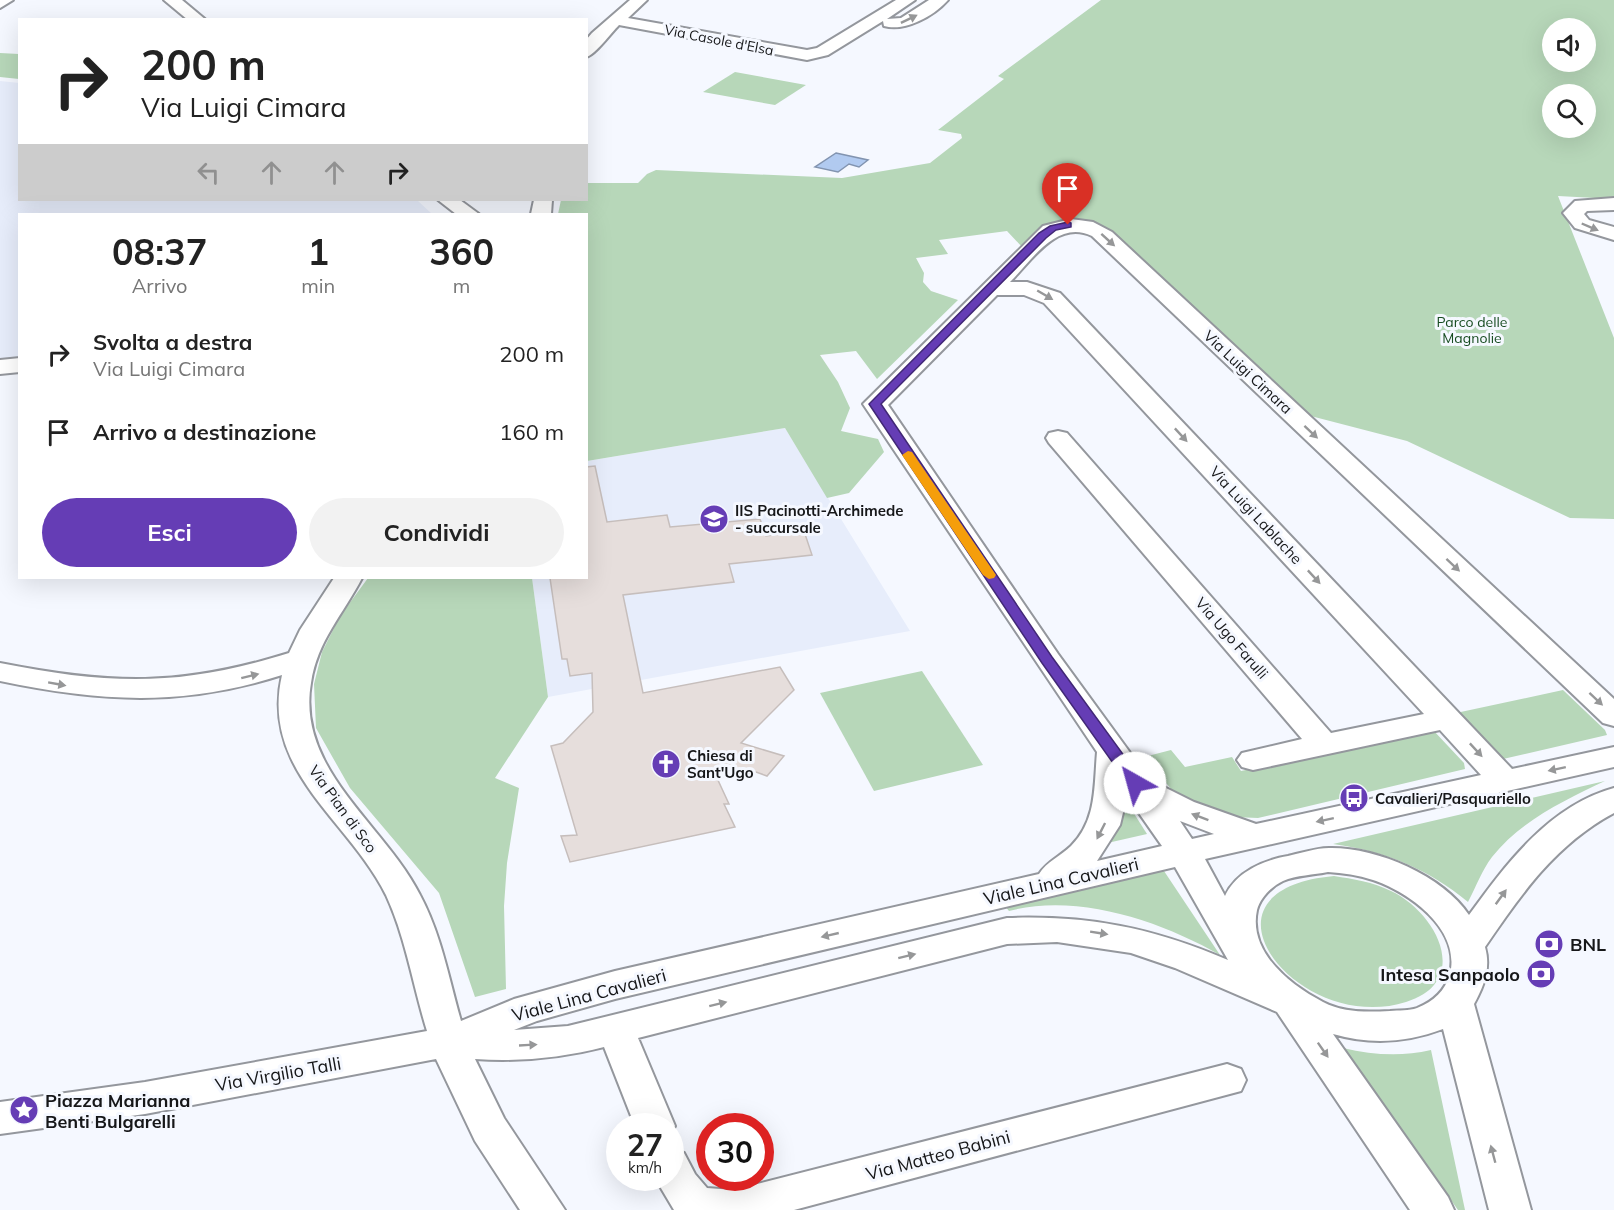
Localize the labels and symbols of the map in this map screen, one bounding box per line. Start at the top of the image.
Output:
one-way arrow [900,14,917,23]
street label: Via Casole d'Elsa [663,21,775,59]
pin [1042,163,1093,225]
one-way arrow [1581,222,1598,231]
one-way arrow [1101,233,1116,247]
one-way arrow [1037,289,1054,300]
park label: Parco delle Magnolie [1437,313,1507,347]
street label: Via Luigi Cimara [1200,326,1296,418]
one-way arrow [1304,424,1318,438]
one-way arrow [1174,427,1188,442]
street label: Via Luigi Lablache [1206,462,1306,568]
place label: IIS Pacinotti-Archimede - succursale [735,501,904,537]
school or university icon: IIS Pacinotti-Archimede - succursale [698,503,730,535]
one-way arrow [1446,558,1460,572]
one-way arrow [1307,569,1320,584]
street label: Via Ugo Farulli [1192,594,1272,682]
one-way arrow [241,670,259,680]
one-way arrow [48,680,67,689]
one-way arrow [1588,692,1603,706]
one-way arrow [1468,743,1482,757]
place label: Chiesa di Sant'Ugo [687,746,754,782]
church icon: Chiesa di Sant'Ugo [650,748,682,780]
position arrow [1103,751,1167,815]
street label: Via Pian di Sco [305,761,381,857]
one-way arrow [1548,764,1566,774]
bus stop icon: Cavalieri/Pasquariello [1338,782,1370,814]
place label: Cavalieri/Pasquariello [1375,789,1531,808]
one-way arrow [1190,812,1208,822]
one-way arrow [1316,816,1335,825]
one-way arrow [1096,822,1106,839]
street label: Viale Lina Cavalieri [981,852,1141,910]
one-way arrow [1495,889,1507,905]
bank icon: BNL [1533,928,1565,960]
one-way arrow [1089,929,1108,938]
one-way arrow [820,931,839,940]
place label: BNL [1570,933,1606,956]
one-way arrow [898,950,916,960]
bank icon: Intesa Sanpaolo [1525,958,1557,990]
street label: Viale Lina Cavalieri [509,963,669,1027]
place label: Intesa Sanpaolo [1380,963,1520,986]
one-way arrow [709,998,727,1008]
one-way arrow [519,1041,538,1050]
one-way arrow [1317,1042,1328,1058]
street label: Via Virgilio Talli [213,1052,343,1096]
place label: Piazza Marianna Benti Bulgarelli [45,1089,190,1133]
place icon: Piazza Marianna Benti Bulgarelli [8,1094,40,1126]
speed limit sign: 30 [696,1113,774,1191]
street label: Via Matteo Babini [863,1125,1013,1185]
one-way arrow [1488,1145,1497,1163]

